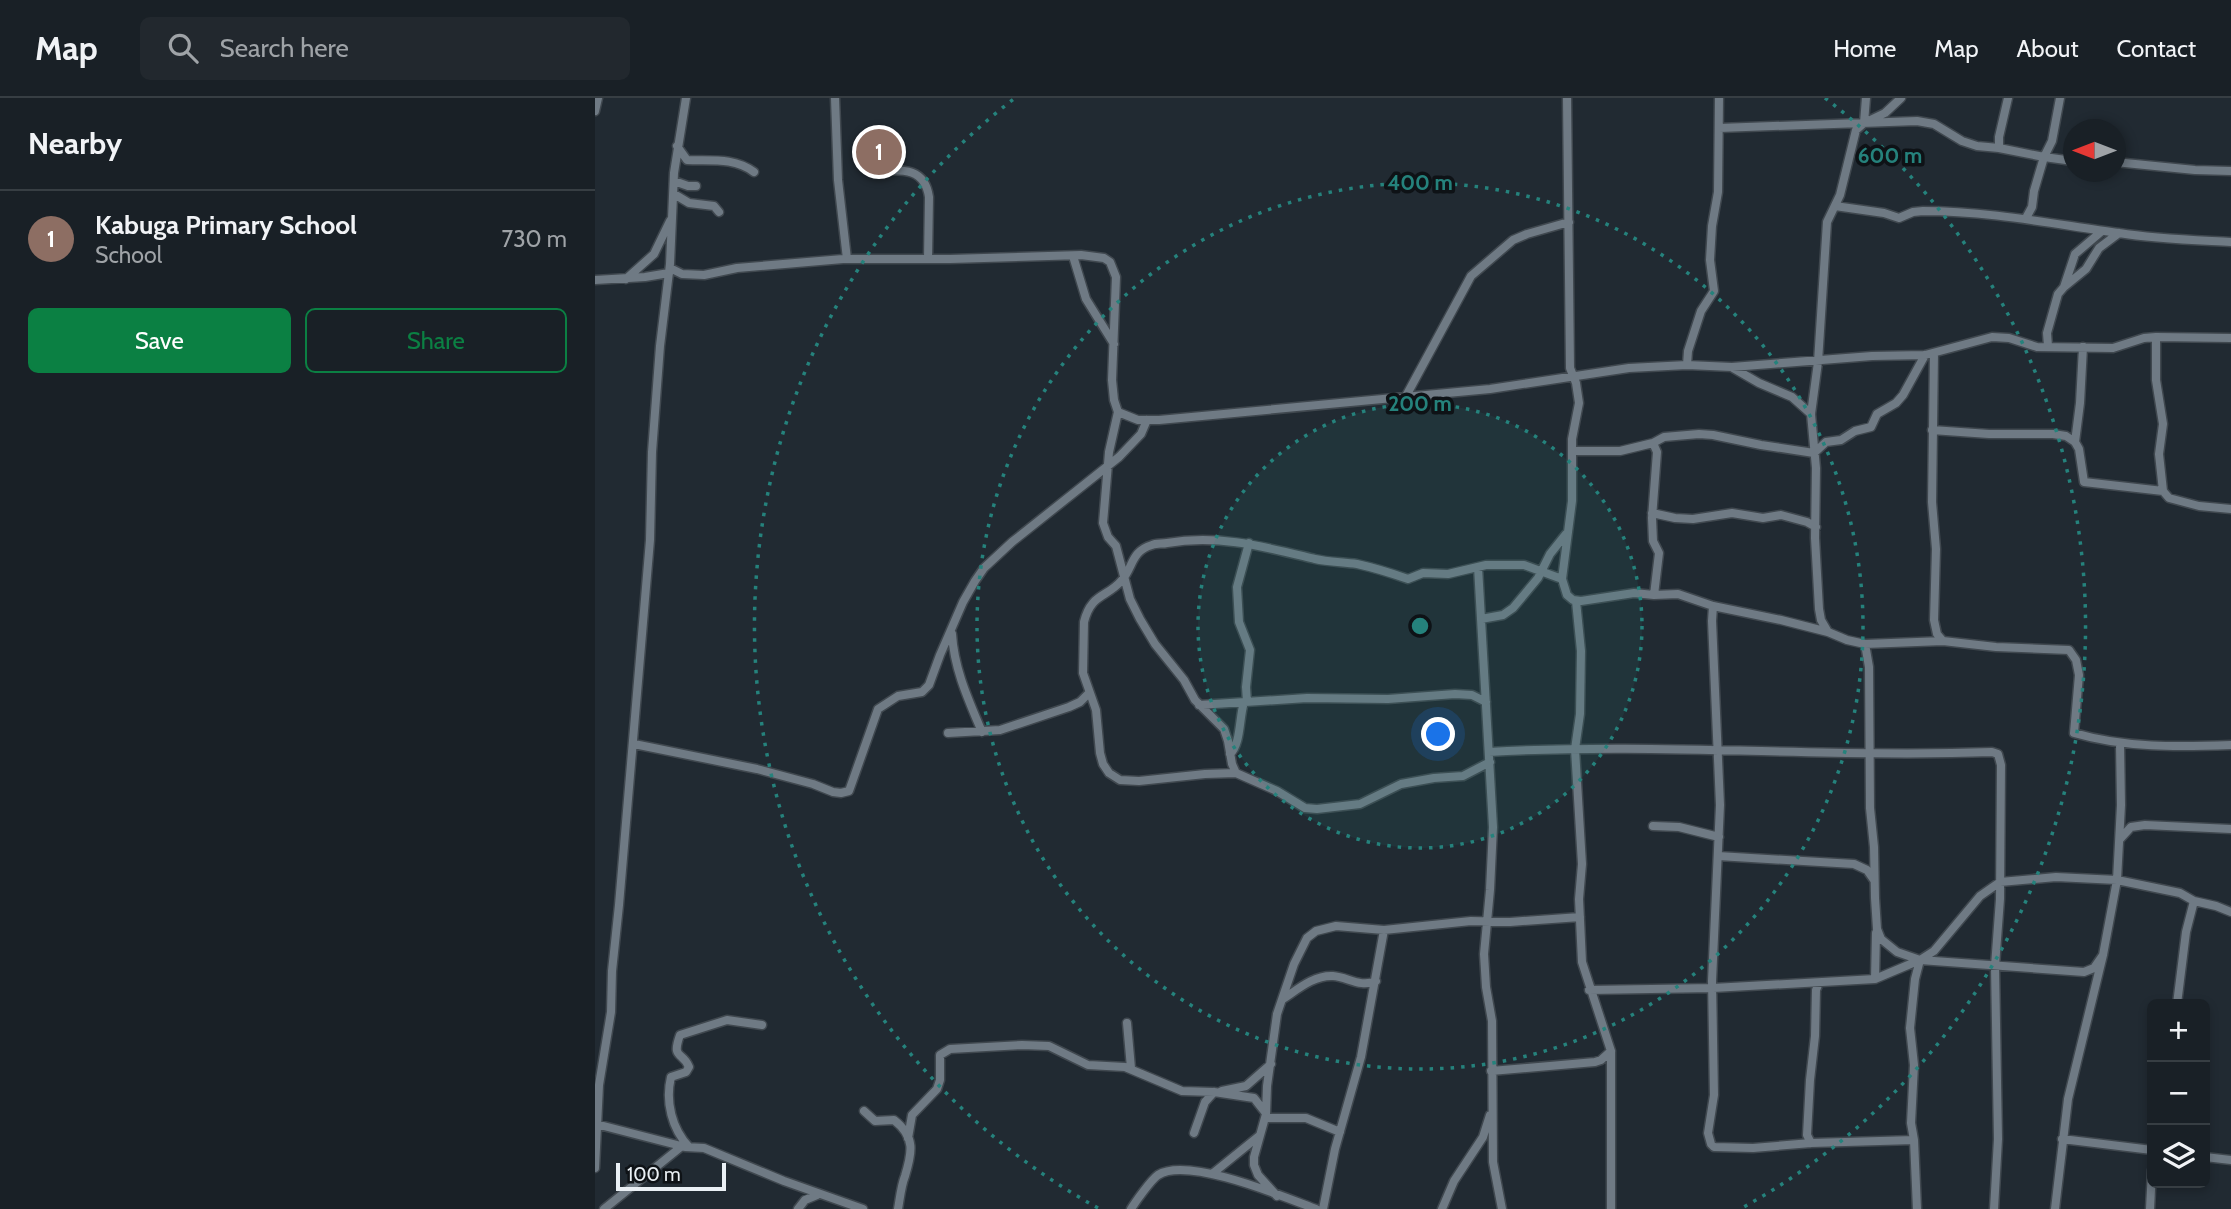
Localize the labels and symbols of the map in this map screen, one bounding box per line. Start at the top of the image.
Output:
north arrow [2063,119,2126,182]
pin: 1 [856,126,902,178]
text: 600 m [1858,143,1922,168]
text: 400 m [1387,170,1453,195]
text: 200 m [1388,391,1452,416]
centre of rings [1408,614,1432,638]
your location [1421,717,1455,751]
scale bar [616,1160,726,1192]

